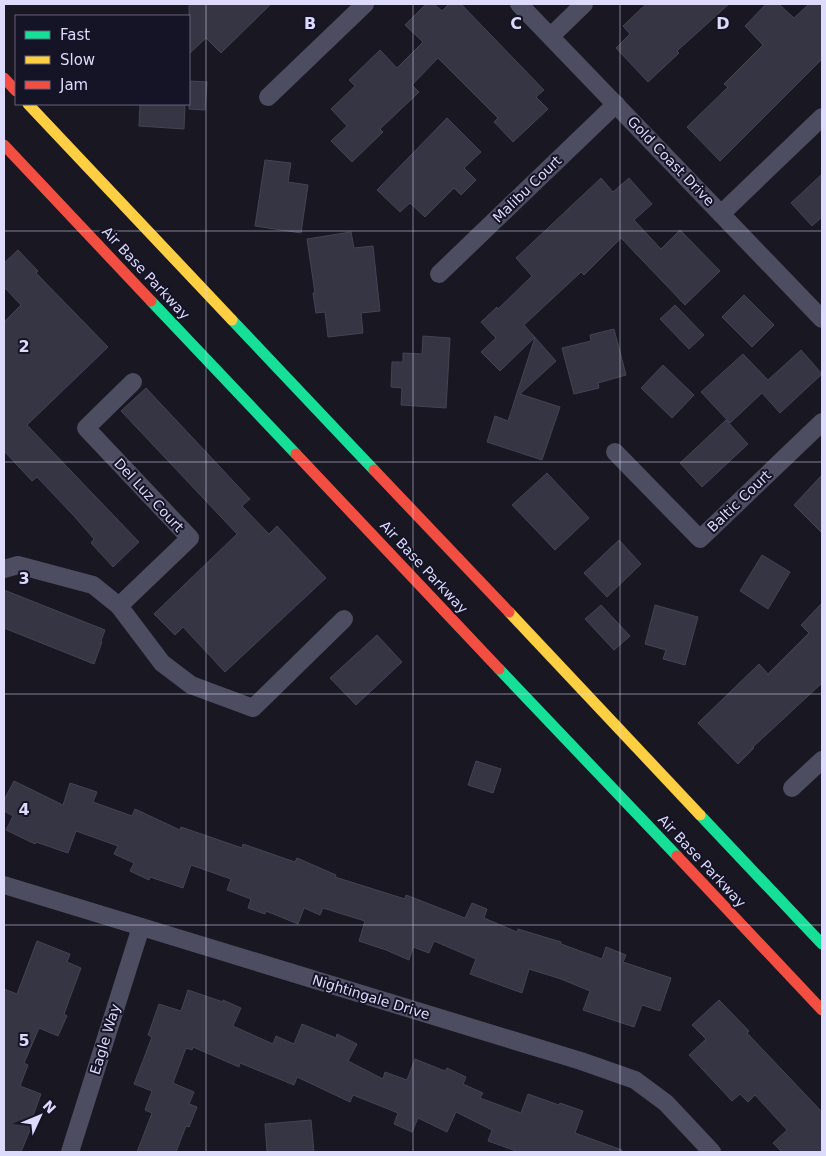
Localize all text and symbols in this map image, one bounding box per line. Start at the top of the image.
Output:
text: B [304,14,316,33]
text: C [510,14,522,33]
text: D [716,14,730,33]
legend [15,15,190,105]
text: Fast [60,26,90,44]
text: Slow [60,51,95,69]
text: Jam [59,76,88,94]
street label: Gold Coast Drive [624,113,718,209]
street label: Malibu Court [489,152,565,226]
street label: Air Base Parkway [99,223,193,323]
text: 2 [18,337,30,356]
street label: Del Luz Court [111,455,187,535]
street label: Baltic Court [704,466,774,535]
street label: Air Base Parkway [377,517,471,617]
text: 3 [18,569,30,588]
text: 4 [18,800,30,819]
street label: Air Base Parkway [655,811,749,911]
street label: Nightingale Drive [310,971,432,1023]
street label: Eagle Way [87,1002,123,1076]
text: 5 [18,1031,30,1050]
north arrow [15,1091,65,1141]
text: N [40,1097,59,1117]

